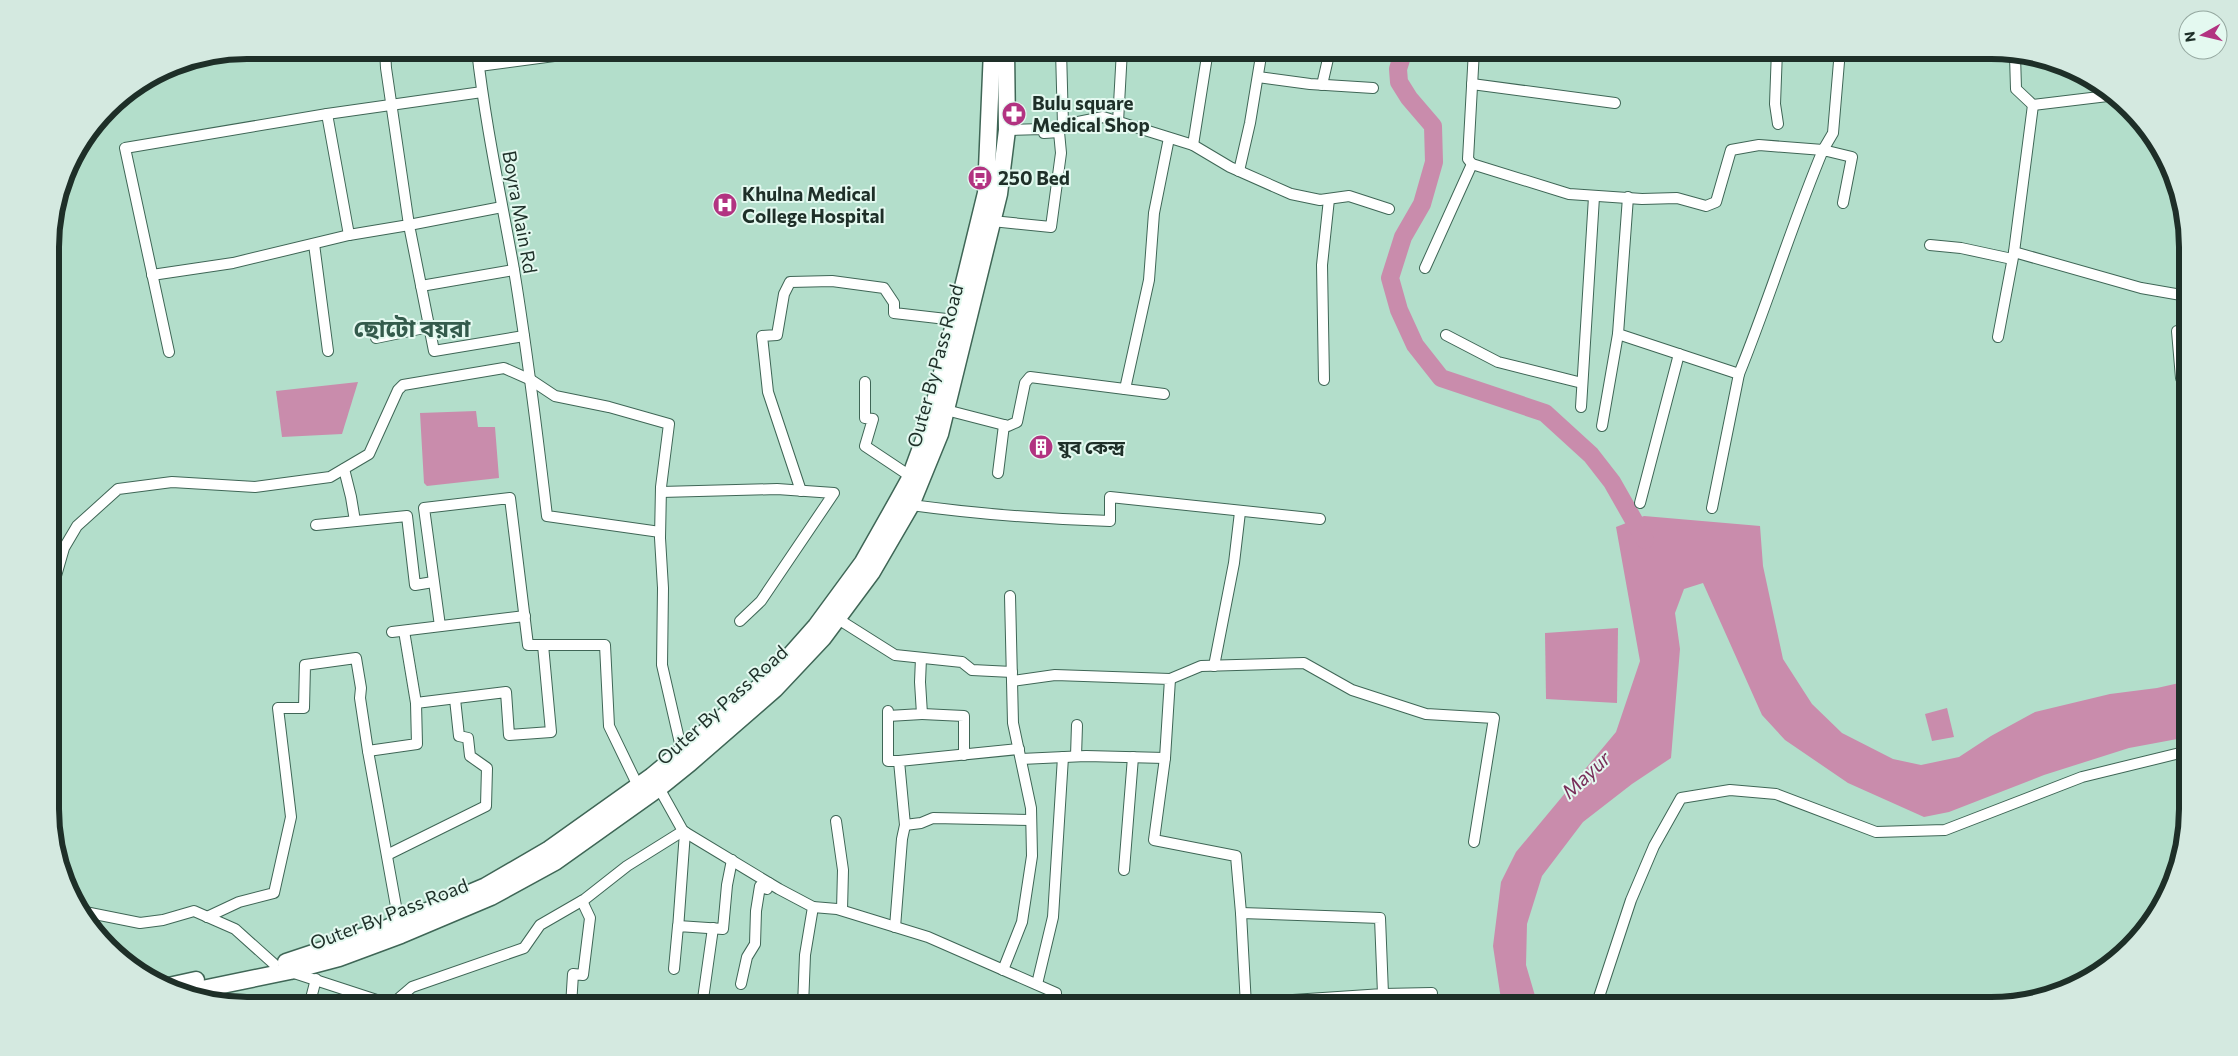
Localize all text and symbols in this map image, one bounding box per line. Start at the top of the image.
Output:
north arrow [2178,10,2228,60]
text: N [2180,30,2199,43]
place label: Bulu square Medical Shop [1032,91,1150,136]
pharmacy icon: Bulu square Medical Shop [1001,101,1027,127]
street label: Boyra Main Rd [498,149,543,275]
bus stop icon: 250 Bed [967,165,993,191]
place label: 250 Bed [998,166,1070,189]
place label: Khulna Medical College Hospital [742,182,885,227]
hospital icon: Khulna Medical College Hospital [712,192,738,218]
street label: Outer By Pass Road [902,282,967,450]
district label: ছোটো বয়রা [354,313,472,342]
building icon: যুব কেন্দ্র [1028,434,1054,460]
place label: যুব কেন্দ্র [1057,435,1126,459]
street label: Outer By Pass Road [652,640,792,769]
water label: Mayur [1556,745,1616,803]
street label: Outer By Pass Road [306,873,471,954]

